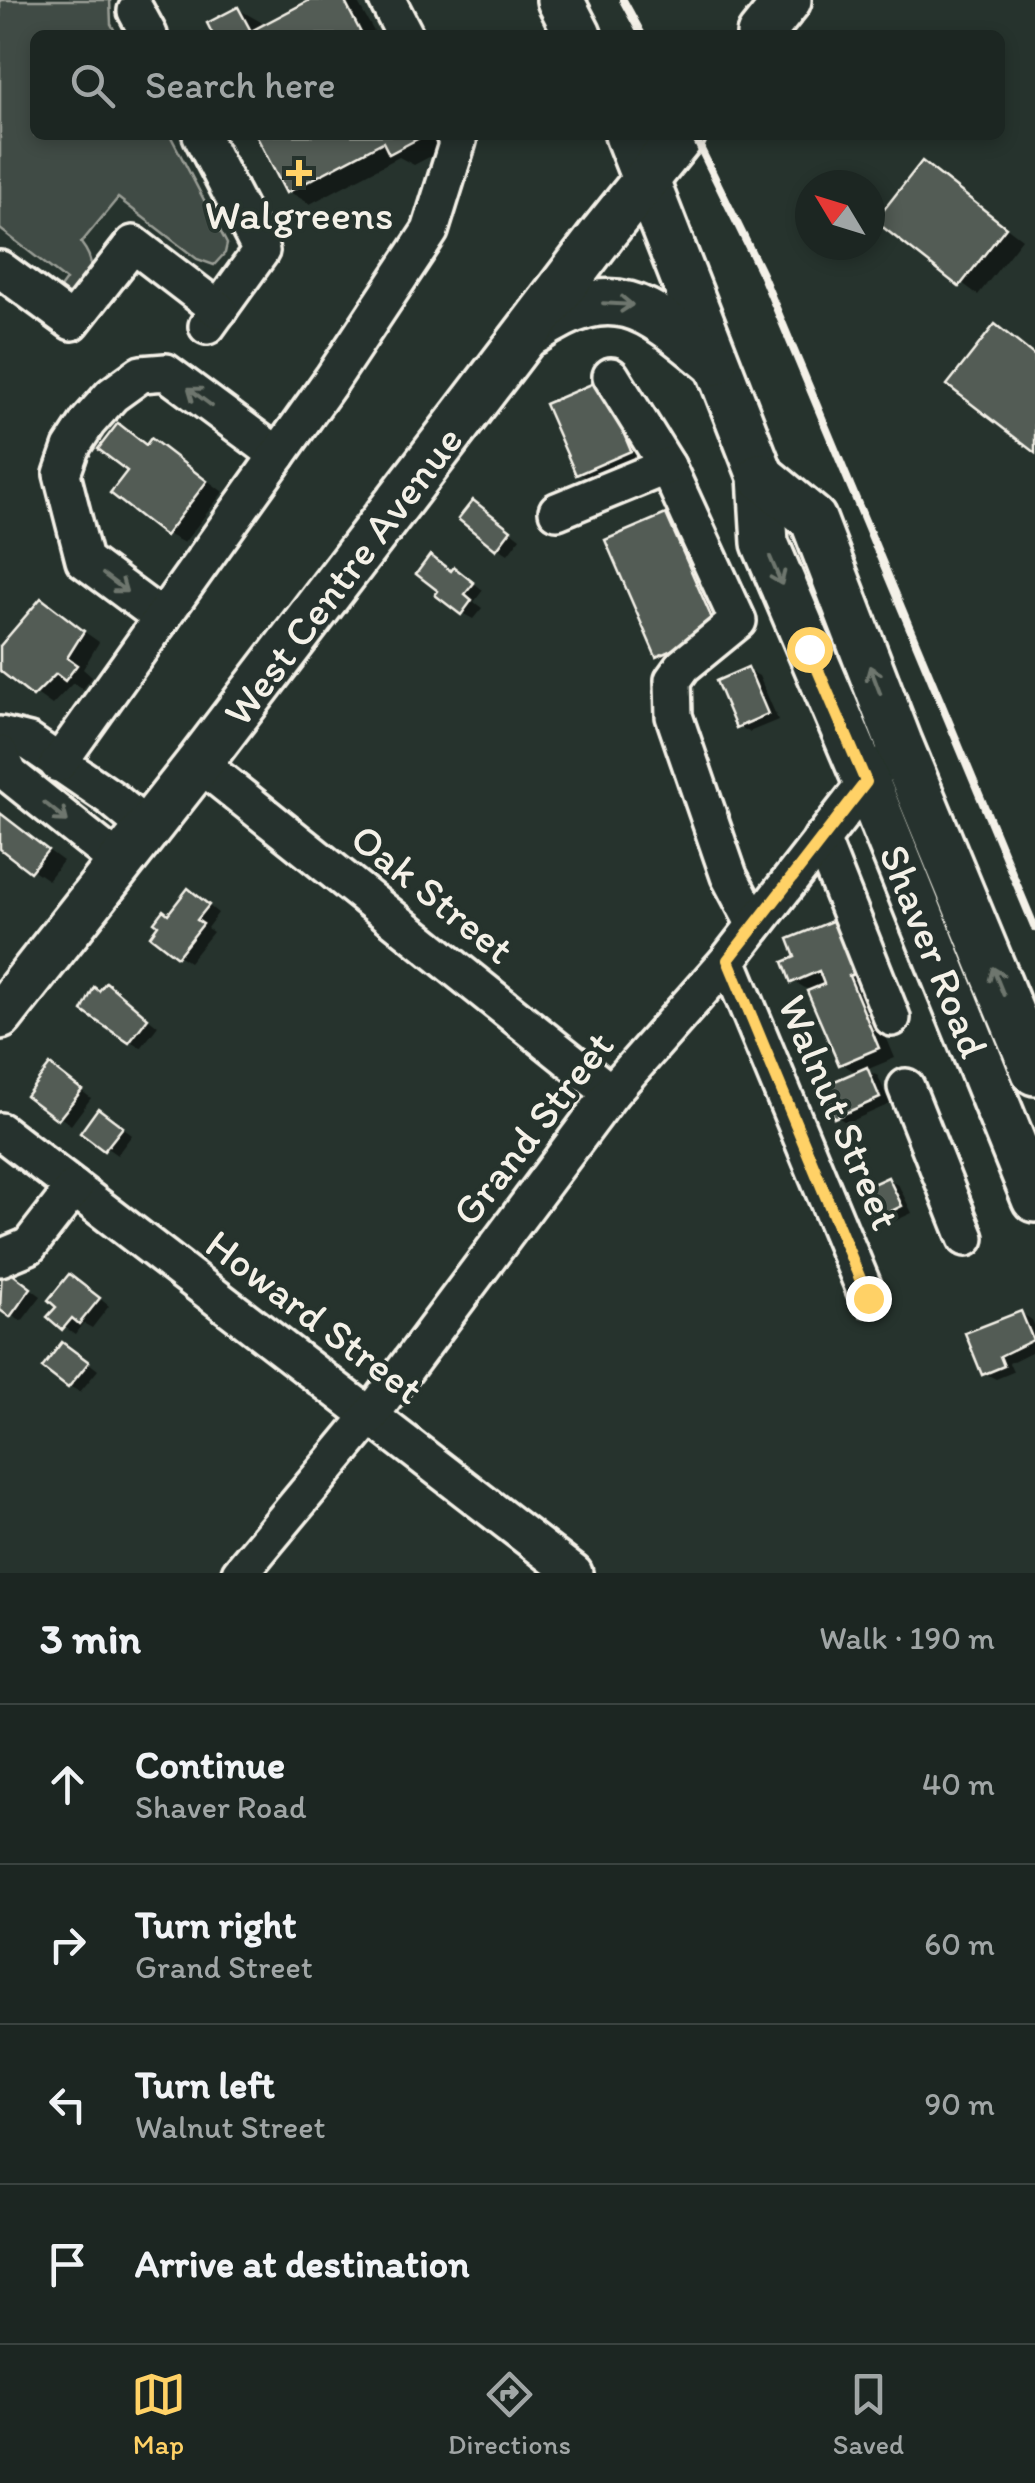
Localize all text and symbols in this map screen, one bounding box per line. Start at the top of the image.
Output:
search box [30,30,1005,140]
icon: search [65,58,120,113]
text: Search here [145,62,336,108]
marker: Walgreens [288,162,310,184]
north arrow [795,170,885,260]
place label: Walgreens [205,189,393,240]
one-way arrow [601,295,633,314]
one-way arrow [187,387,214,408]
street label: West Centre Avenue [212,415,473,736]
one-way arrow [769,555,787,586]
one-way arrow [101,572,128,593]
route start [787,627,833,673]
one-way arrow [865,666,883,697]
one-way arrow [42,801,68,823]
street label: Oak Street [341,812,525,975]
street label: Shaver Road [868,837,1000,1065]
one-way arrow [987,967,1005,997]
street label: Walnut Street [767,987,912,1237]
street label: Grand Street [441,1021,624,1236]
street label: Howard Street [196,1218,433,1415]
route end [846,1276,892,1322]
text: 3 min [40,1613,141,1664]
text: Walk · 190 m [819,1619,995,1657]
text: Continue [135,1742,285,1788]
icon: ahead [40,1757,95,1812]
text: 40 m [922,1765,995,1803]
text: Shaver Road [135,1788,307,1826]
text: Turn right [135,1902,297,1948]
icon: right [40,1917,95,1972]
text: 60 m [924,1925,995,1963]
text: Grand Street [135,1948,313,1986]
text: Turn left [135,2062,275,2108]
icon: left [40,2077,95,2132]
text: 90 m [924,2085,995,2123]
text: Walnut Street [135,2108,326,2146]
icon: arrive [40,2237,95,2292]
text: Arrive at destination [135,2241,470,2287]
tab: Map [131,2367,186,2461]
tab: Directions [448,2367,571,2461]
tab: Saved [833,2367,904,2461]

